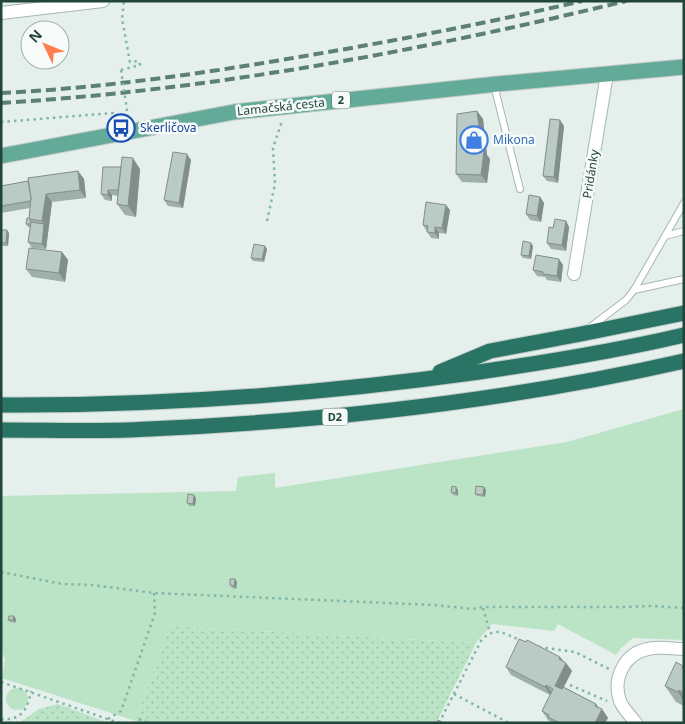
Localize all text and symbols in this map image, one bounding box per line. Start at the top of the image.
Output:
north arrow [20,20,70,70]
text: N [24,25,46,46]
road number: 2 [332,92,350,108]
street label: Lamačská cesta [236,93,326,120]
bus stop icon: Skerličova [106,113,136,143]
place label: Skerličova [140,119,197,136]
shop icon: Mikona [459,125,489,155]
place label: Mikona [493,131,535,148]
street label: Pridánky [578,147,603,200]
road number: D2 [322,408,348,426]

